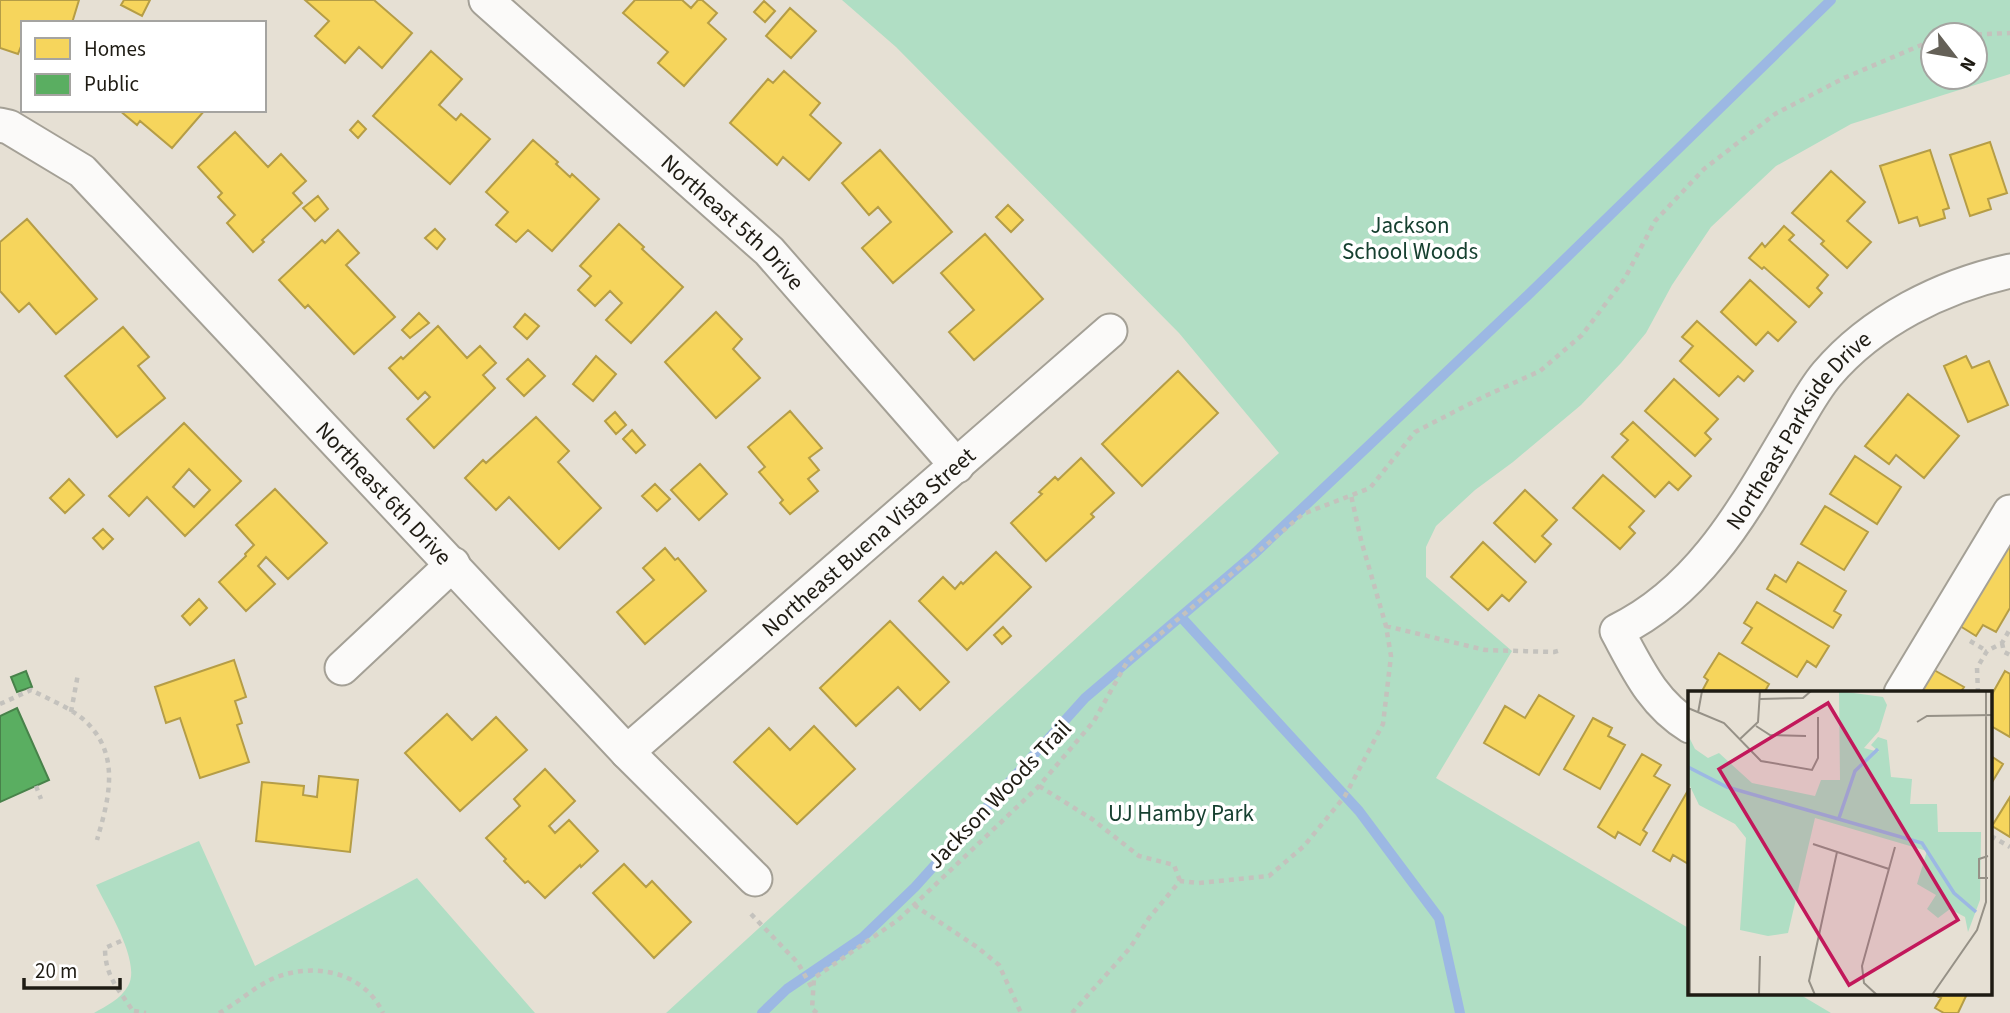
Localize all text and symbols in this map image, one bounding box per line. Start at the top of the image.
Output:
legend [21,21,266,112]
north arrow [1919,21,1989,91]
text: Homes [84,34,146,64]
text: N [1952,52,1982,76]
text: Public [84,69,139,99]
street label: Northeast 5th Drive [653,147,812,297]
park label: Jackson School Woods [1342,209,1478,268]
street label: Northeast Parkside Drive [1718,323,1878,537]
street label: Northeast 6th Drive [308,414,459,573]
street label: Northeast Buena Vista Street [754,439,983,645]
inset map [1688,691,1993,996]
street label: Jackson Woods Trail [920,713,1079,876]
park label: UJ Hamby Park [1108,797,1255,830]
scale bar [24,946,121,990]
text: 20 m [35,956,77,986]

